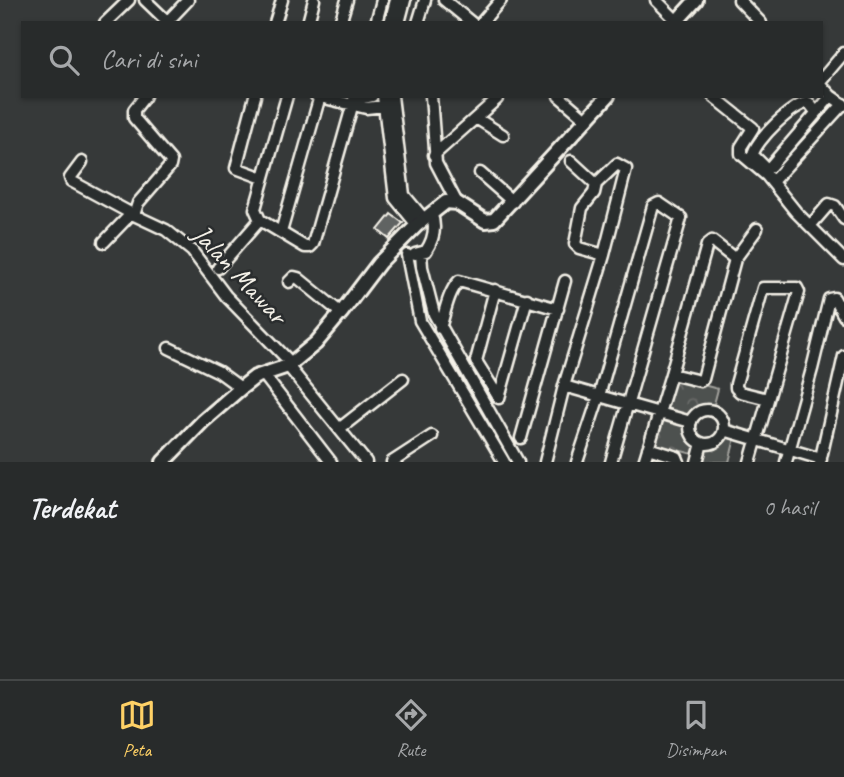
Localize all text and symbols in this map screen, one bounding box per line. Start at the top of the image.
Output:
search box [21,21,823,98]
icon: search [45,41,83,79]
text: Cari di sini [101,43,197,76]
street label: Jalan Mawar [183,215,297,334]
text: Terdekat [28,489,116,527]
text: 0 hasil [763,493,816,522]
tab: Peta [118,696,156,762]
tab: Rute [392,696,430,762]
tab: Disimpan [666,696,726,762]

